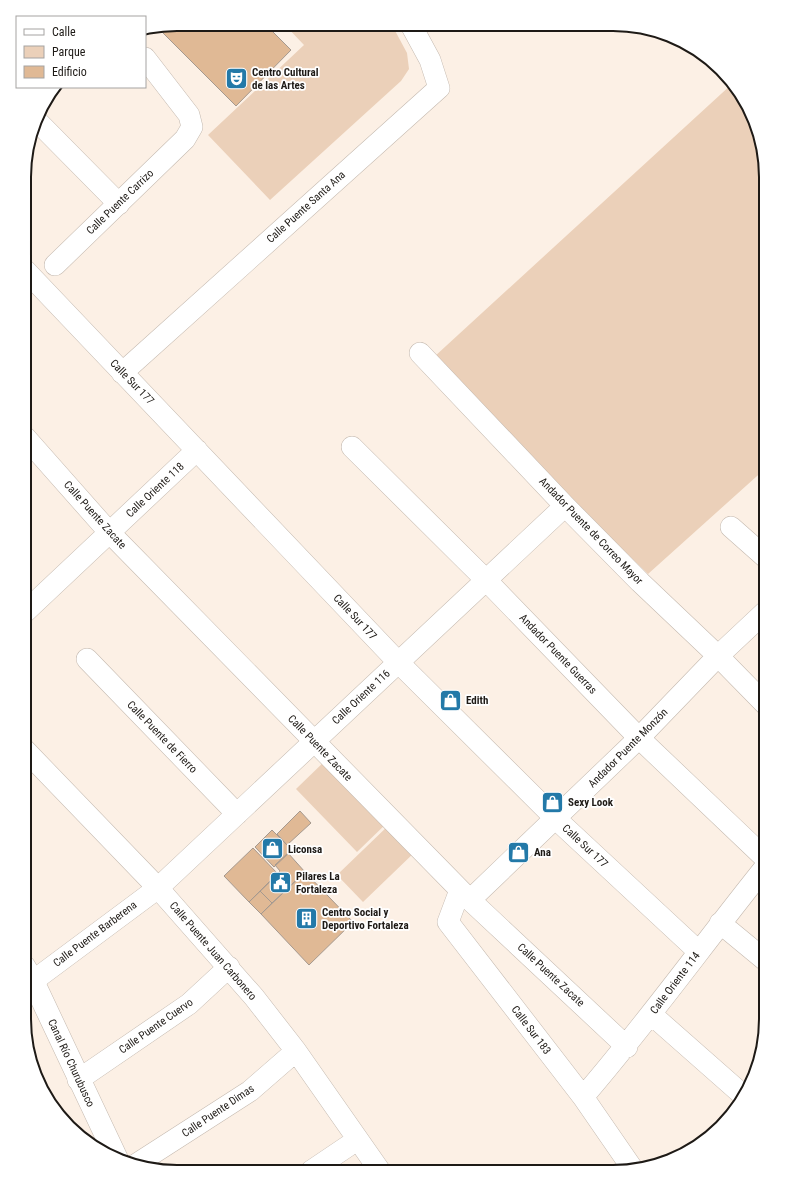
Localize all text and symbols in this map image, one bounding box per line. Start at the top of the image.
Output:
legend [16,16,146,88]
text: Calle [52,25,76,39]
text: Parque [52,45,86,59]
text: Edificio [52,65,87,79]
theatre icon: Centro Cultural de las Artes [223,65,249,91]
place label: Centro Cultural de las Artes [252,66,319,92]
street label: Calle Puente Carrizo [84,166,157,237]
street label: Calle Puente Santa Ana [264,168,348,246]
street label: Calle Sur 177 [107,357,157,407]
street label: Calle Oriente 118 [123,460,187,520]
street label: Andador Puente de Correo Mayor [536,475,646,588]
street label: Calle Puente Zacate [61,478,129,552]
street label: Calle Sur 177 [331,592,379,642]
street label: Andador Puente Guerras [517,611,599,697]
street label: Calle Oriente 116 [329,667,393,727]
shop icon: Edith [437,687,463,713]
place label: Edith [466,694,488,707]
street label: Calle Puente de Fierro [124,698,200,776]
street label: Andador Puente Monzón [586,706,670,790]
street label: Calle Puente Zacate [285,712,355,784]
shop icon: Sexy Look [540,789,566,815]
place label: Sexy Look [568,796,614,809]
street label: Calle Sur 177 [560,822,610,870]
shop icon: Liconsa [260,836,286,862]
shop icon: Ana [506,839,532,865]
place label: Liconsa [288,843,322,856]
place label: Ana [534,846,551,859]
public building icon: Pilares La Fortaleza [268,869,294,895]
place label: Pilares La Fortaleza [296,870,340,896]
street label: Calle Puente Barberena [51,898,139,970]
street label: Calle Puente Juan Carbonero [167,899,260,1003]
building icon: Centro Social y Deportivo Fortaleza [294,905,320,931]
place label: Centro Social y Deportivo Fortaleza [322,906,409,932]
street label: Calle Puente Zacate [515,941,587,1009]
street label: Calle Oriente 114 [647,949,703,1017]
street label: Calle Puente Cuervo [116,995,196,1056]
street label: Calle Sur 183 [509,1003,553,1057]
street label: Canal Río Churubusco [45,1017,97,1109]
street label: Calle Puente Dimas [179,1082,257,1140]

